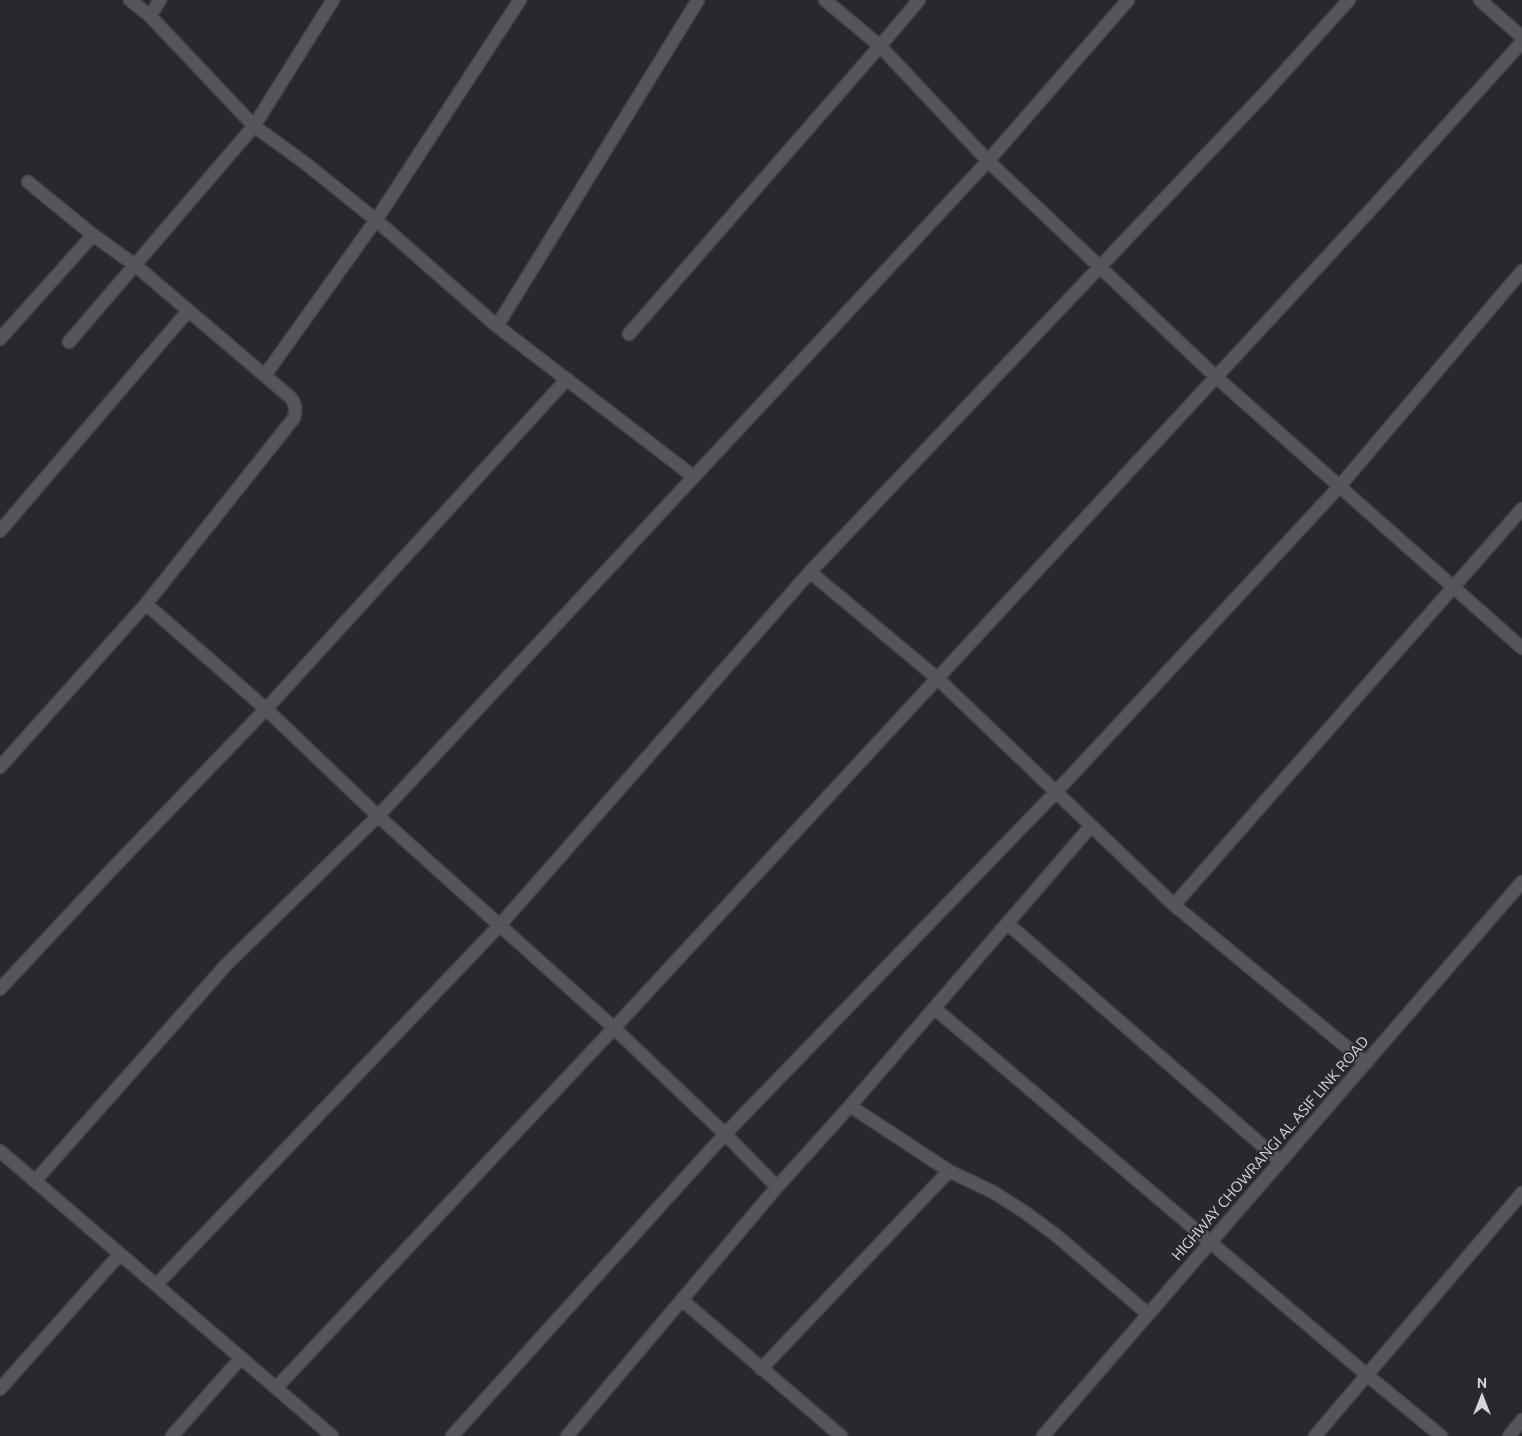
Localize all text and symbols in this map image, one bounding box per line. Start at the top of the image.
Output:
street label: HIGHWAY CHOWRANGI AL ASIF LINK ROAD [1168,1032,1372,1264]
north arrow [1457,1371,1507,1421]
text: N [1477,1375,1487,1391]

